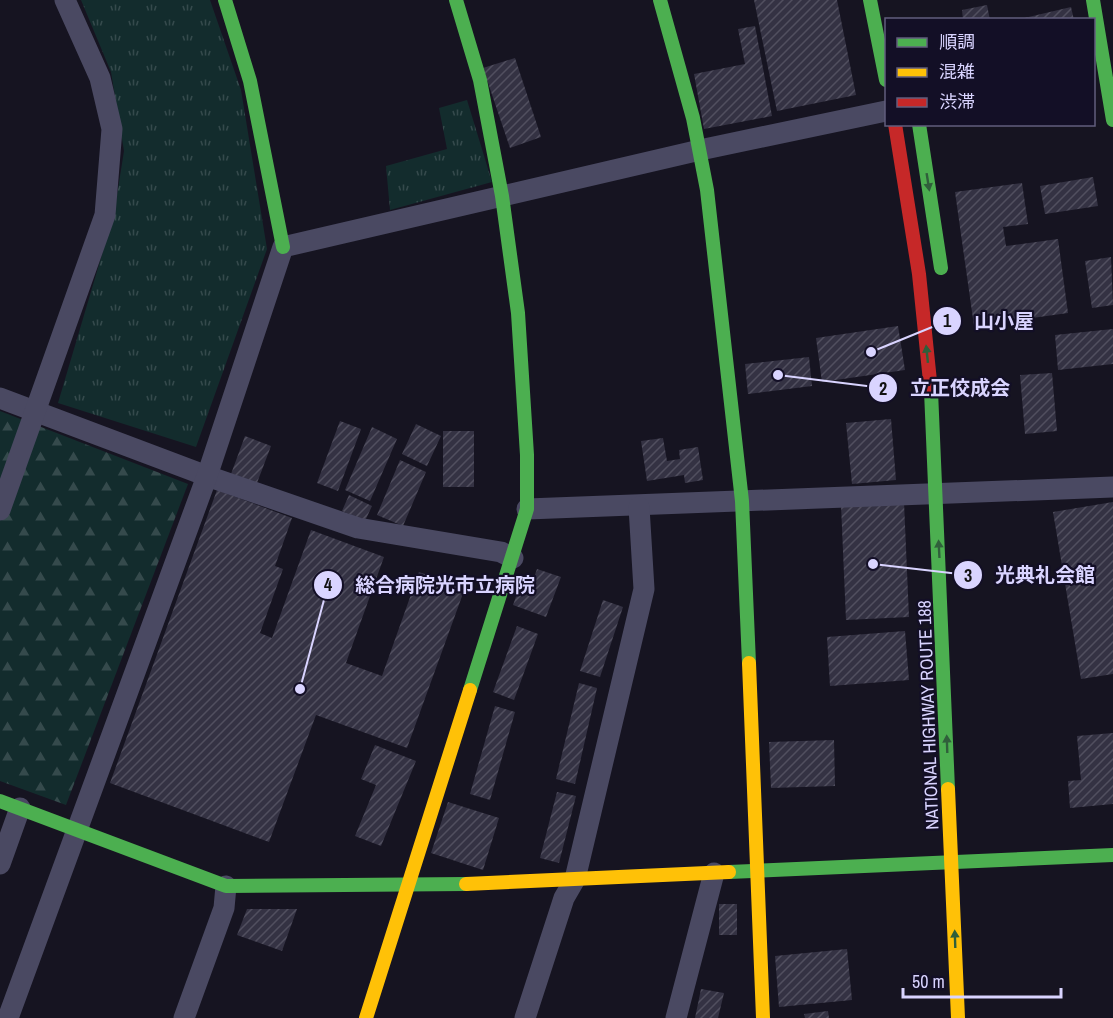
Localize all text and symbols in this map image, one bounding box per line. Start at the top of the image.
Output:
legend [885,18,1095,126]
text: 順調 [939,29,975,54]
text: 混雑 [939,59,975,84]
text: 渋滞 [939,89,975,114]
one-way arrow [923,173,932,192]
callout: 山小屋 [932,302,1046,340]
text: 山小屋 [974,307,1034,334]
text: 1 [943,308,952,333]
one-way arrow [922,345,932,364]
callout: 立正佼成会 [868,369,1022,407]
text: 立正佼成会 [910,374,1010,401]
text: 2 [879,376,887,401]
one-way arrow [934,539,943,558]
callout: 光典礼会館 [953,556,1107,594]
text: 光典礼会館 [995,561,1095,588]
text: 3 [964,563,972,588]
callout: 総合病院光市立病院 [313,566,547,604]
text: 総合病院光市立病院 [355,571,535,598]
text: 4 [324,572,333,597]
street label: NATIONAL HIGHWAY ROUTE 188 [912,600,944,830]
one-way arrow [943,734,952,753]
one-way arrow [951,929,960,948]
scale bar [903,961,1060,999]
text: 50 m [912,969,945,994]

